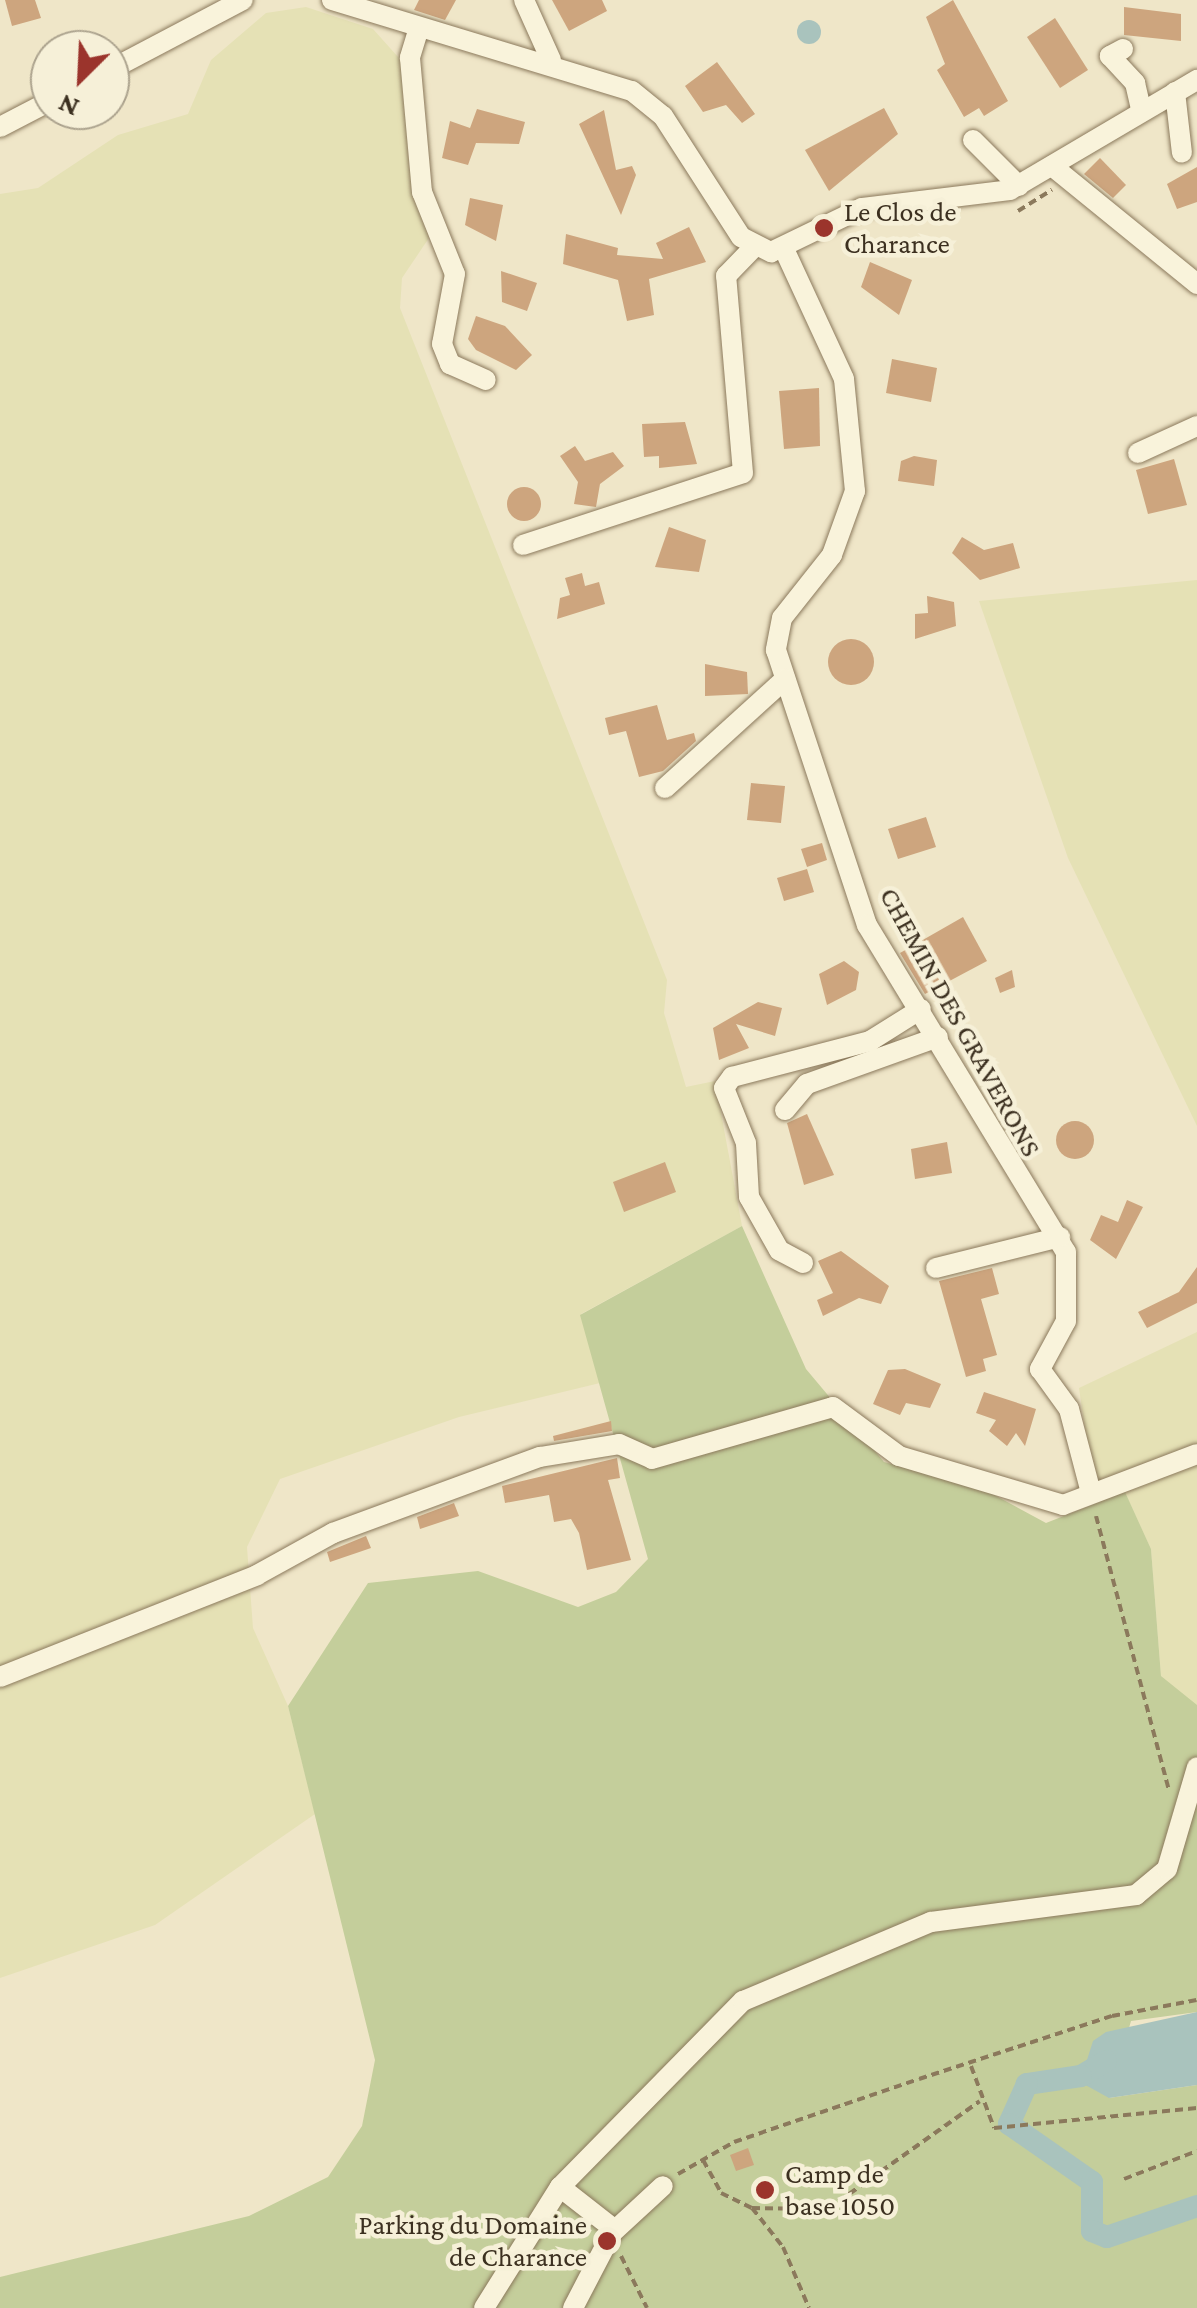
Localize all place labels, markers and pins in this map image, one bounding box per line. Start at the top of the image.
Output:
place label: Le Clos de Charance [844,195,957,261]
marker: Le Clos de Charance [813,217,835,239]
place label: Camp de base 1050 [785,2157,895,2223]
marker: Camp de base 1050 [754,2179,776,2201]
place label: Parking du Domaine de Charance [359,2208,587,2274]
marker: Parking du Domaine de Charance [596,2230,618,2252]

